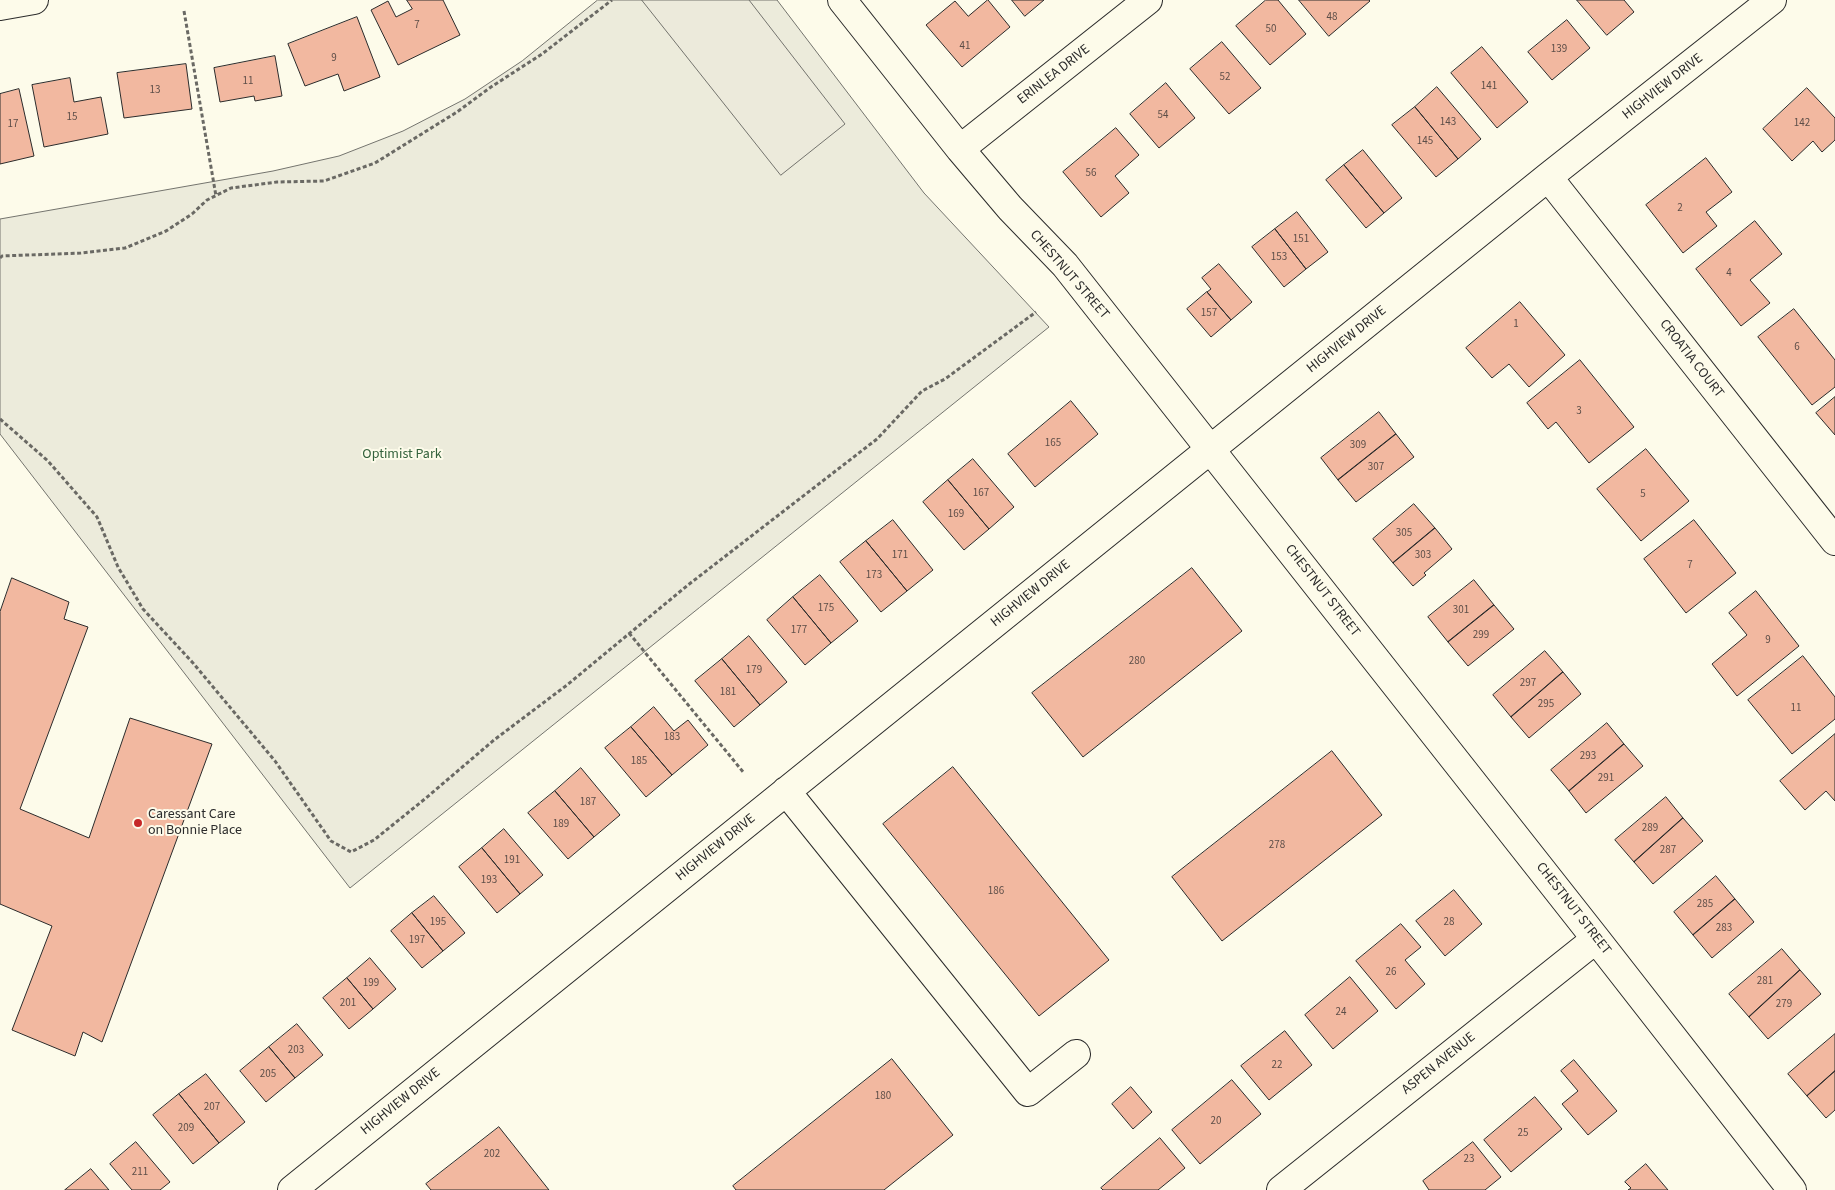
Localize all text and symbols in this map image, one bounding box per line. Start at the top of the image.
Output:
house number: 48 [1327,11,1337,25]
house number: 7 [414,19,420,33]
house number: 50 [1266,23,1276,37]
house number: 41 [960,40,970,54]
street label: ERINLEA DRIVE [1014,41,1094,109]
house number: 139 [1551,43,1567,57]
street label: HIGHVIEW DRIVE [1619,50,1707,124]
house number: 9 [331,52,337,66]
house number: 52 [1220,71,1230,85]
house number: 11 [243,75,253,89]
house number: 141 [1481,80,1497,94]
house number: 13 [150,84,160,98]
house number: 54 [1158,109,1168,123]
house number: 15 [67,111,77,125]
house number: 143 [1440,116,1456,130]
house number: 142 [1794,117,1810,131]
house number: 17 [8,118,18,132]
house number: 145 [1417,135,1433,149]
house number: 56 [1086,167,1096,181]
house number: 2 [1677,202,1683,216]
street label: CHESTNUT STREET [1026,227,1112,323]
house number: 151 [1293,233,1309,247]
house number: 153 [1271,251,1287,265]
house number: 4 [1726,267,1732,281]
street label: HIGHVIEW DRIVE [1304,303,1390,377]
house number: 157 [1201,307,1217,321]
street label: CROATIA COURT [1655,317,1727,401]
house number: 1 [1513,318,1519,332]
house number: 6 [1794,341,1800,355]
house number: 3 [1576,405,1582,419]
house number: 165 [1045,437,1061,451]
house number: 309 [1350,439,1366,453]
park label: Optimist Park [362,447,442,463]
house number: 307 [1368,461,1384,475]
house number: 167 [973,487,989,501]
house number: 5 [1640,488,1646,502]
house number: 169 [948,508,964,522]
house number: 305 [1396,527,1412,541]
street label: CHESTNUT STREET [1281,541,1363,641]
house number: 171 [892,549,908,563]
house number: 303 [1415,549,1431,563]
street label: HIGHVIEW DRIVE [988,557,1074,631]
house number: 7 [1687,559,1693,573]
house number: 173 [866,569,882,583]
house number: 175 [818,602,834,616]
house number: 301 [1453,604,1469,618]
house number: 177 [791,624,807,638]
house number: 299 [1473,629,1489,643]
house number: 9 [1765,634,1771,648]
house number: 280 [1129,655,1145,669]
house number: 179 [746,664,762,678]
house number: 297 [1520,677,1536,691]
house number: 181 [720,686,736,700]
house number: 295 [1538,698,1554,712]
house number: 11 [1791,702,1801,716]
house number: 183 [664,731,680,745]
house number: 293 [1580,750,1596,764]
house number: 185 [631,755,647,769]
house number: 291 [1598,772,1614,786]
house number: 187 [580,796,596,810]
place label: Caressant Care on Bonnie Place [148,807,242,840]
street label: HIGHVIEW DRIVE [673,811,759,885]
marker: Caressant Care on Bonnie Place [132,817,144,829]
house number: 189 [553,818,569,832]
house number: 289 [1642,822,1658,836]
house number: 278 [1269,839,1285,853]
house number: 287 [1660,844,1676,858]
house number: 191 [504,854,520,868]
street label: CHESTNUT STREET [1532,859,1614,959]
house number: 193 [481,874,497,888]
house number: 186 [988,885,1004,899]
house number: 285 [1697,898,1713,912]
house number: 195 [430,916,446,930]
house number: 28 [1444,916,1454,930]
house number: 283 [1716,922,1732,936]
house number: 197 [409,934,425,948]
house number: 26 [1386,966,1396,980]
house number: 281 [1757,975,1773,989]
house number: 199 [363,977,379,991]
house number: 201 [340,997,356,1011]
house number: 279 [1776,998,1792,1012]
house number: 24 [1336,1006,1346,1020]
street label: ASPEN AVENUE [1399,1029,1479,1099]
house number: 203 [288,1044,304,1058]
house number: 22 [1272,1059,1282,1073]
street label: HIGHVIEW DRIVE [358,1065,444,1139]
house number: 205 [260,1068,276,1082]
house number: 180 [875,1090,891,1104]
house number: 207 [204,1101,220,1115]
house number: 20 [1211,1115,1221,1129]
house number: 209 [178,1122,194,1136]
house number: 25 [1518,1127,1528,1141]
house number: 202 [484,1148,500,1162]
house number: 23 [1464,1153,1474,1167]
house number: 211 [132,1166,148,1180]

